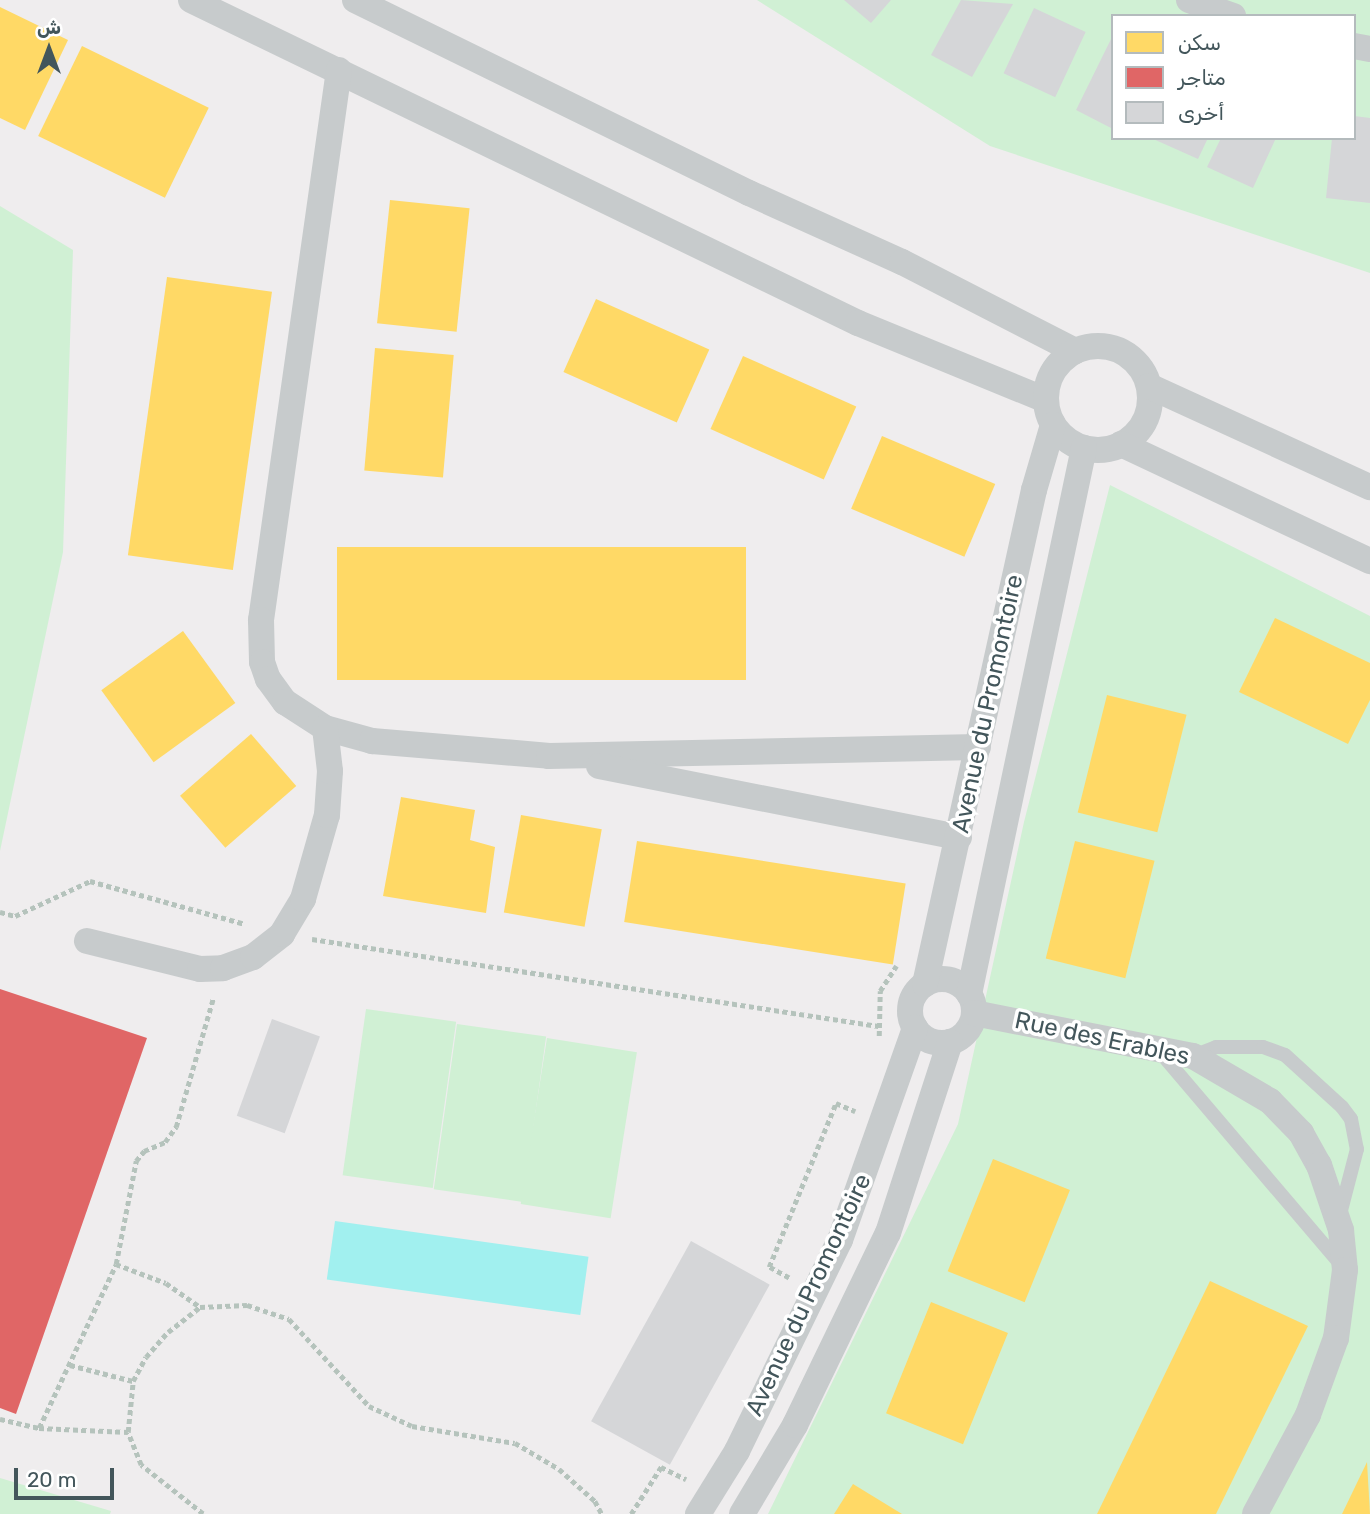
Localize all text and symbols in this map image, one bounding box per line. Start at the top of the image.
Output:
north arrow [14,14,84,84]
legend [1111,14,1356,140]
text: ش [37,16,61,39]
text: سكن [1178,30,1221,55]
text: متاجر [1178,65,1226,90]
text: أخرى [1178,100,1224,125]
street label: Avenue du Promontoire [947,572,1029,836]
street label: Rue des Erables [1012,1006,1192,1072]
street label: Avenue du Promontoire [740,1170,878,1420]
scale bar [18,1454,117,1498]
text: 20 m [27,1467,76,1492]

